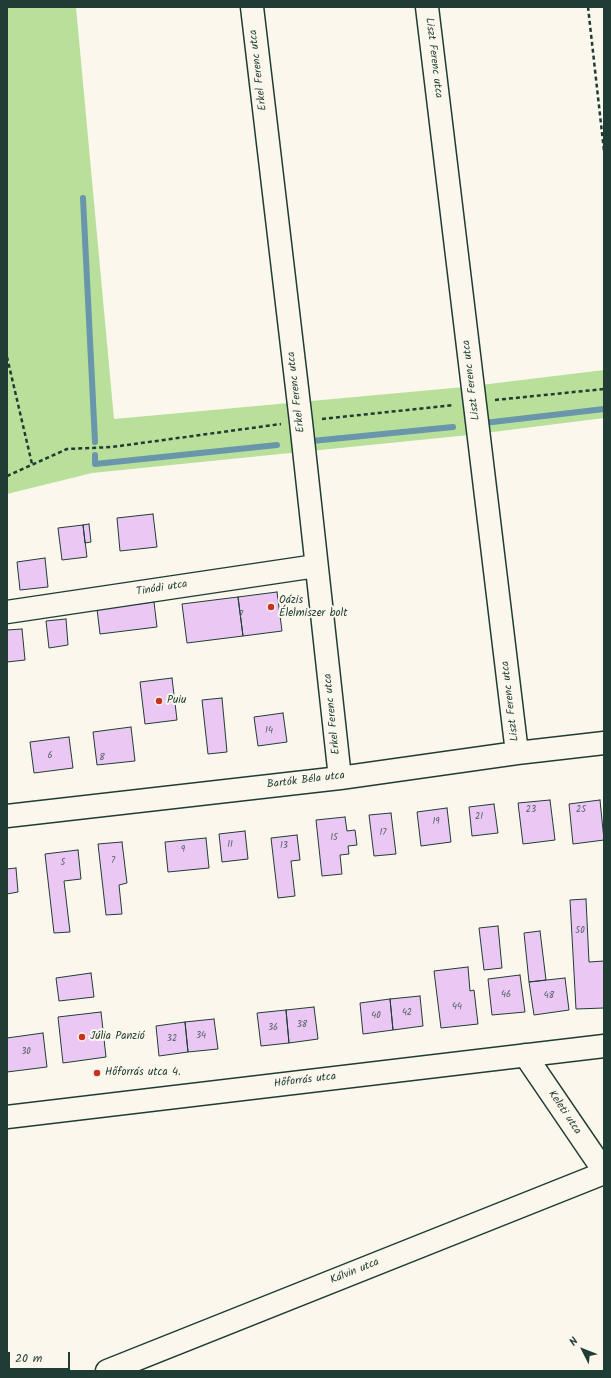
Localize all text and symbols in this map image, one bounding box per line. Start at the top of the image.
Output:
street label: Liszt Ferenc utca [422,17,444,99]
street label: Erkel Ferenc utca [247,29,271,111]
street label: Liszt Ferenc utca [461,339,483,421]
street label: Erkel Ferenc utca [285,351,309,433]
street label: Tinódi utca [136,578,188,600]
place label: Oázis Élelmiszer bolt [279,594,347,620]
marker: Oázis Élelmiszer bolt [266,602,276,612]
house number: 7 [239,610,243,620]
street label: Liszt Ferenc utca [500,660,522,742]
street label: Erkel Ferenc utca [322,673,344,755]
place label: Puiu [167,694,186,708]
marker: Puiu [154,696,164,706]
house number: 14 [265,726,273,736]
house number: 6 [47,751,53,761]
house number: 8 [99,753,105,763]
street label: Bartók Béla utca [266,770,346,792]
house number: 23 [526,805,536,815]
house number: 25 [576,805,586,815]
house number: 21 [475,812,483,822]
house number: 19 [432,817,440,827]
house number: 17 [380,828,386,838]
house number: 15 [330,833,338,843]
house number: 11 [227,840,233,850]
house number: 13 [280,841,288,851]
house number: 9 [181,845,185,855]
house number: 7 [111,856,115,866]
house number: 5 [61,858,65,868]
house number: 50 [575,926,585,936]
house number: 46 [501,990,511,1000]
house number: 48 [544,991,554,1001]
house number: 44 [452,1002,462,1012]
house number: 42 [402,1008,412,1018]
house number: 40 [371,1011,381,1021]
house number: 38 [297,1020,307,1030]
house number: 36 [268,1023,278,1033]
place label: Júlia Panzió [90,1030,145,1044]
house number: 34 [196,1031,206,1041]
marker: Júlia Panzió [77,1032,87,1042]
house number: 32 [167,1034,177,1044]
house number: 30 [21,1047,31,1057]
place label: Hőforrás utca 4. [105,1066,181,1080]
marker: Hőforrás utca 4. [92,1068,102,1078]
street label: Hőforrás utca [273,1071,337,1091]
street label: Keleti utca [545,1089,583,1137]
street label: Kálvin utca [329,1256,381,1288]
north arrow [563,1330,603,1370]
text: N [565,1333,583,1351]
scale bar [10,1344,72,1370]
text: 20 m [15,1349,42,1368]

